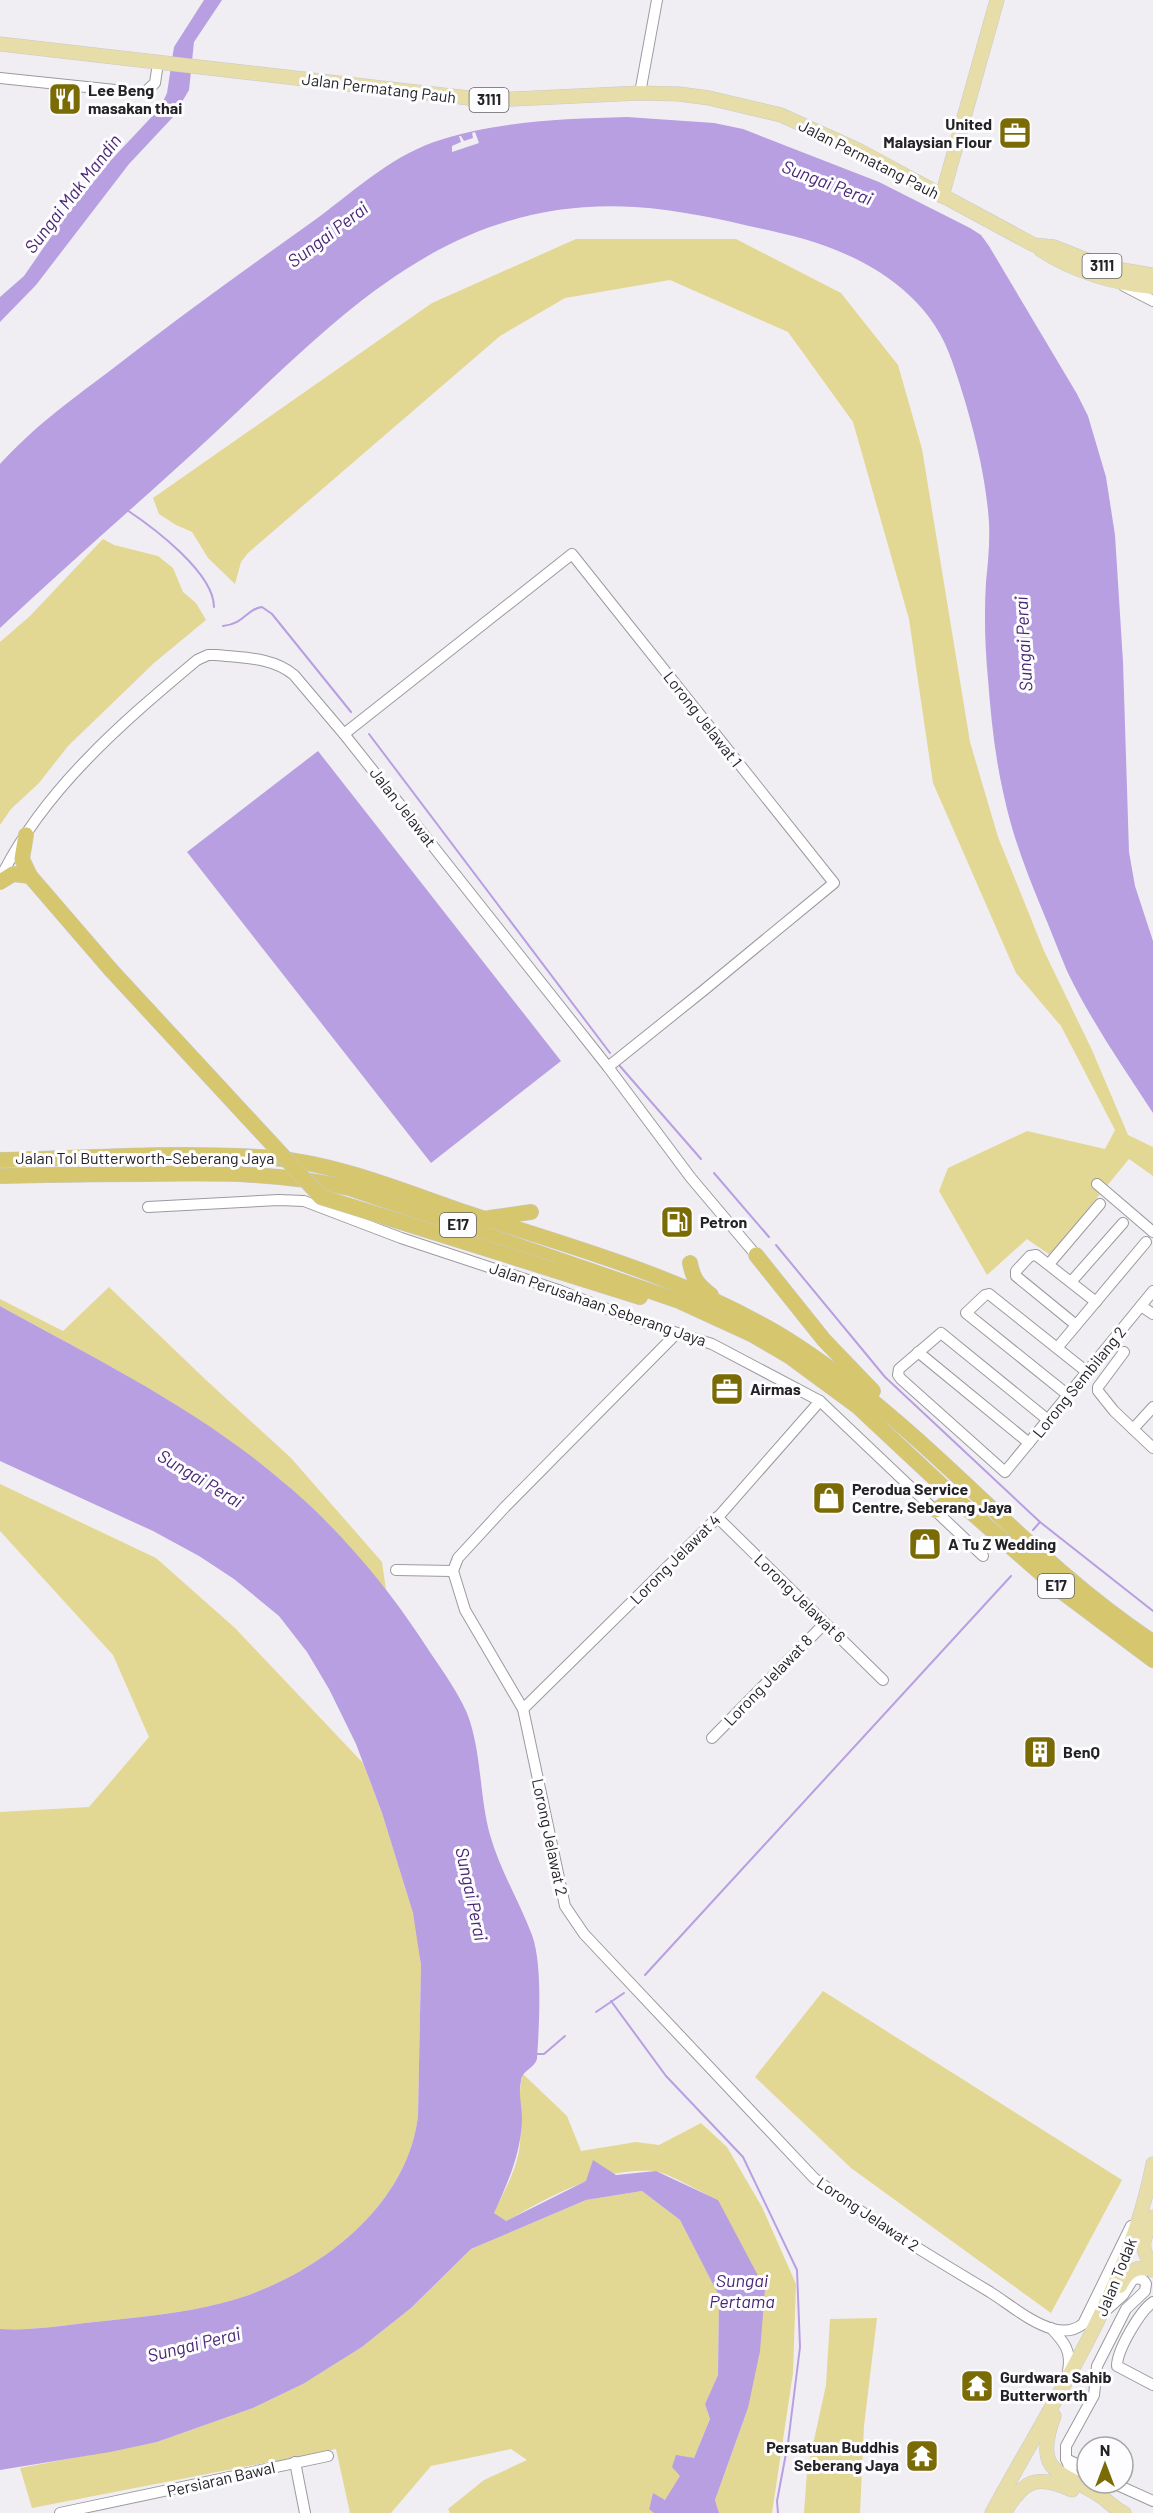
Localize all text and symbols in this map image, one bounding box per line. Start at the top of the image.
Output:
street label: Jalan Permatang Pauh [301,69,457,106]
place label: Lee Beng masakan thai [88,80,182,117]
restaurant icon: Lee Beng masakan thai [47,81,83,117]
road number: 3111 [470,88,508,112]
place label: United Malaysian Flour [883,114,992,151]
street label: Jalan Permatang Pauh [796,115,943,202]
office icon: United Malaysian Flour [997,115,1033,151]
water label: Sungai Mak Mandin [19,130,125,257]
water label: Sungai Perai [779,155,876,210]
water label: Sungai Perai [283,196,372,272]
road number: 3111 [1082,254,1122,278]
water label: Sungai Perai [1009,595,1036,692]
street label: Lorong Jelawat 1 [660,667,747,770]
street label: Jalan Jelawat [366,763,440,850]
street label: Jalan Tol Butterworth–Seberang Jaya [15,1148,275,1167]
fuel station icon: Petron [659,1204,695,1240]
place label: Petron [700,1212,747,1231]
road number: E17 [440,1213,476,1237]
street label: Jalan Perusahaan Seberang Jaya [487,1257,709,1350]
street label: Lorong Sembilang 2 [1028,1322,1129,1441]
office icon: Airmas [709,1371,745,1407]
place label: Airmas [750,1379,801,1398]
water label: Sungai Perai [154,1444,247,1512]
place label: Perodua Service Centre, Seberang Jaya [852,1479,1012,1516]
shop icon: Perodua Service Centre, Seberang Jaya [811,1480,847,1516]
street label: Lorong Jelawat 4 [626,1510,724,1608]
shop icon: A Tu Z Wedding [907,1526,943,1562]
place label: A Tu Z Wedding [948,1534,1056,1553]
street label: Lorong Jelawat 6 [751,1550,850,1646]
road number: E17 [1038,1574,1074,1598]
street label: Lorong Jelawat 8 [719,1630,816,1729]
building icon: BenQ [1022,1734,1058,1770]
place label: BenQ [1063,1742,1100,1761]
street label: Lorong Jelawat 2 [529,1777,572,1897]
water label: Sungai Perai [451,1845,493,1943]
street label: Lorong Jelawat 2 [814,2172,923,2255]
street label: Jalan Todak [1091,2235,1140,2319]
water label: Sungai Pertama [709,2269,775,2312]
water label: Sungai Perai [145,2322,243,2366]
place label: Gurdwara Sahib Butterworth [1000,2367,1111,2404]
temple icon: Gurdwara Sahib Butterworth [959,2368,995,2404]
north arrow [1075,2435,1135,2495]
place label: Persatuan Buddhis Seberang Jaya [766,2437,899,2474]
temple icon: Persatuan Buddhis Seberang Jaya [904,2438,940,2474]
text: N [1100,2440,1110,2459]
street label: Persiaran Bawal [165,2457,277,2500]

